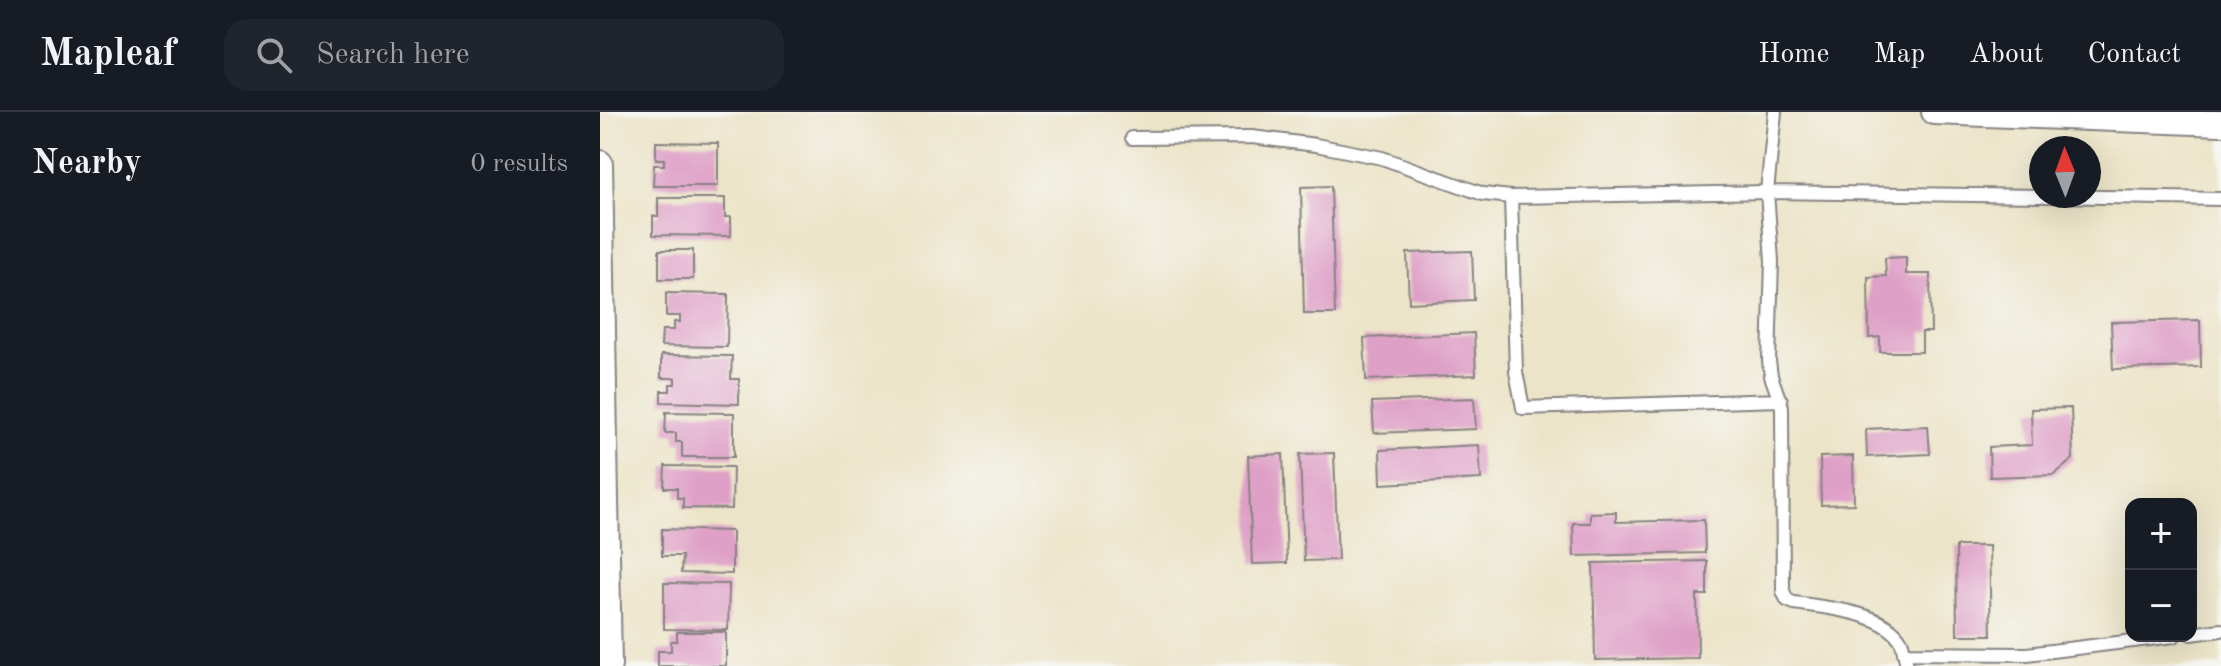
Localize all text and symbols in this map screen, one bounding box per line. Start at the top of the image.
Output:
search box [224,19,784,91]
icon: search [252,33,296,77]
text: Mapleaf [40,36,176,74]
text: Search here [316,40,470,70]
text: Home [1758,41,1829,69]
text: Map [1873,41,1925,69]
text: About [1969,41,2044,69]
text: Contact [2088,41,2181,69]
north arrow [2029,136,2101,208]
text: Nearby [32,147,142,181]
text: 0 results [470,151,568,177]
map controls [2125,498,2197,642]
button: + [2125,498,2197,570]
button: − [2125,570,2197,642]

